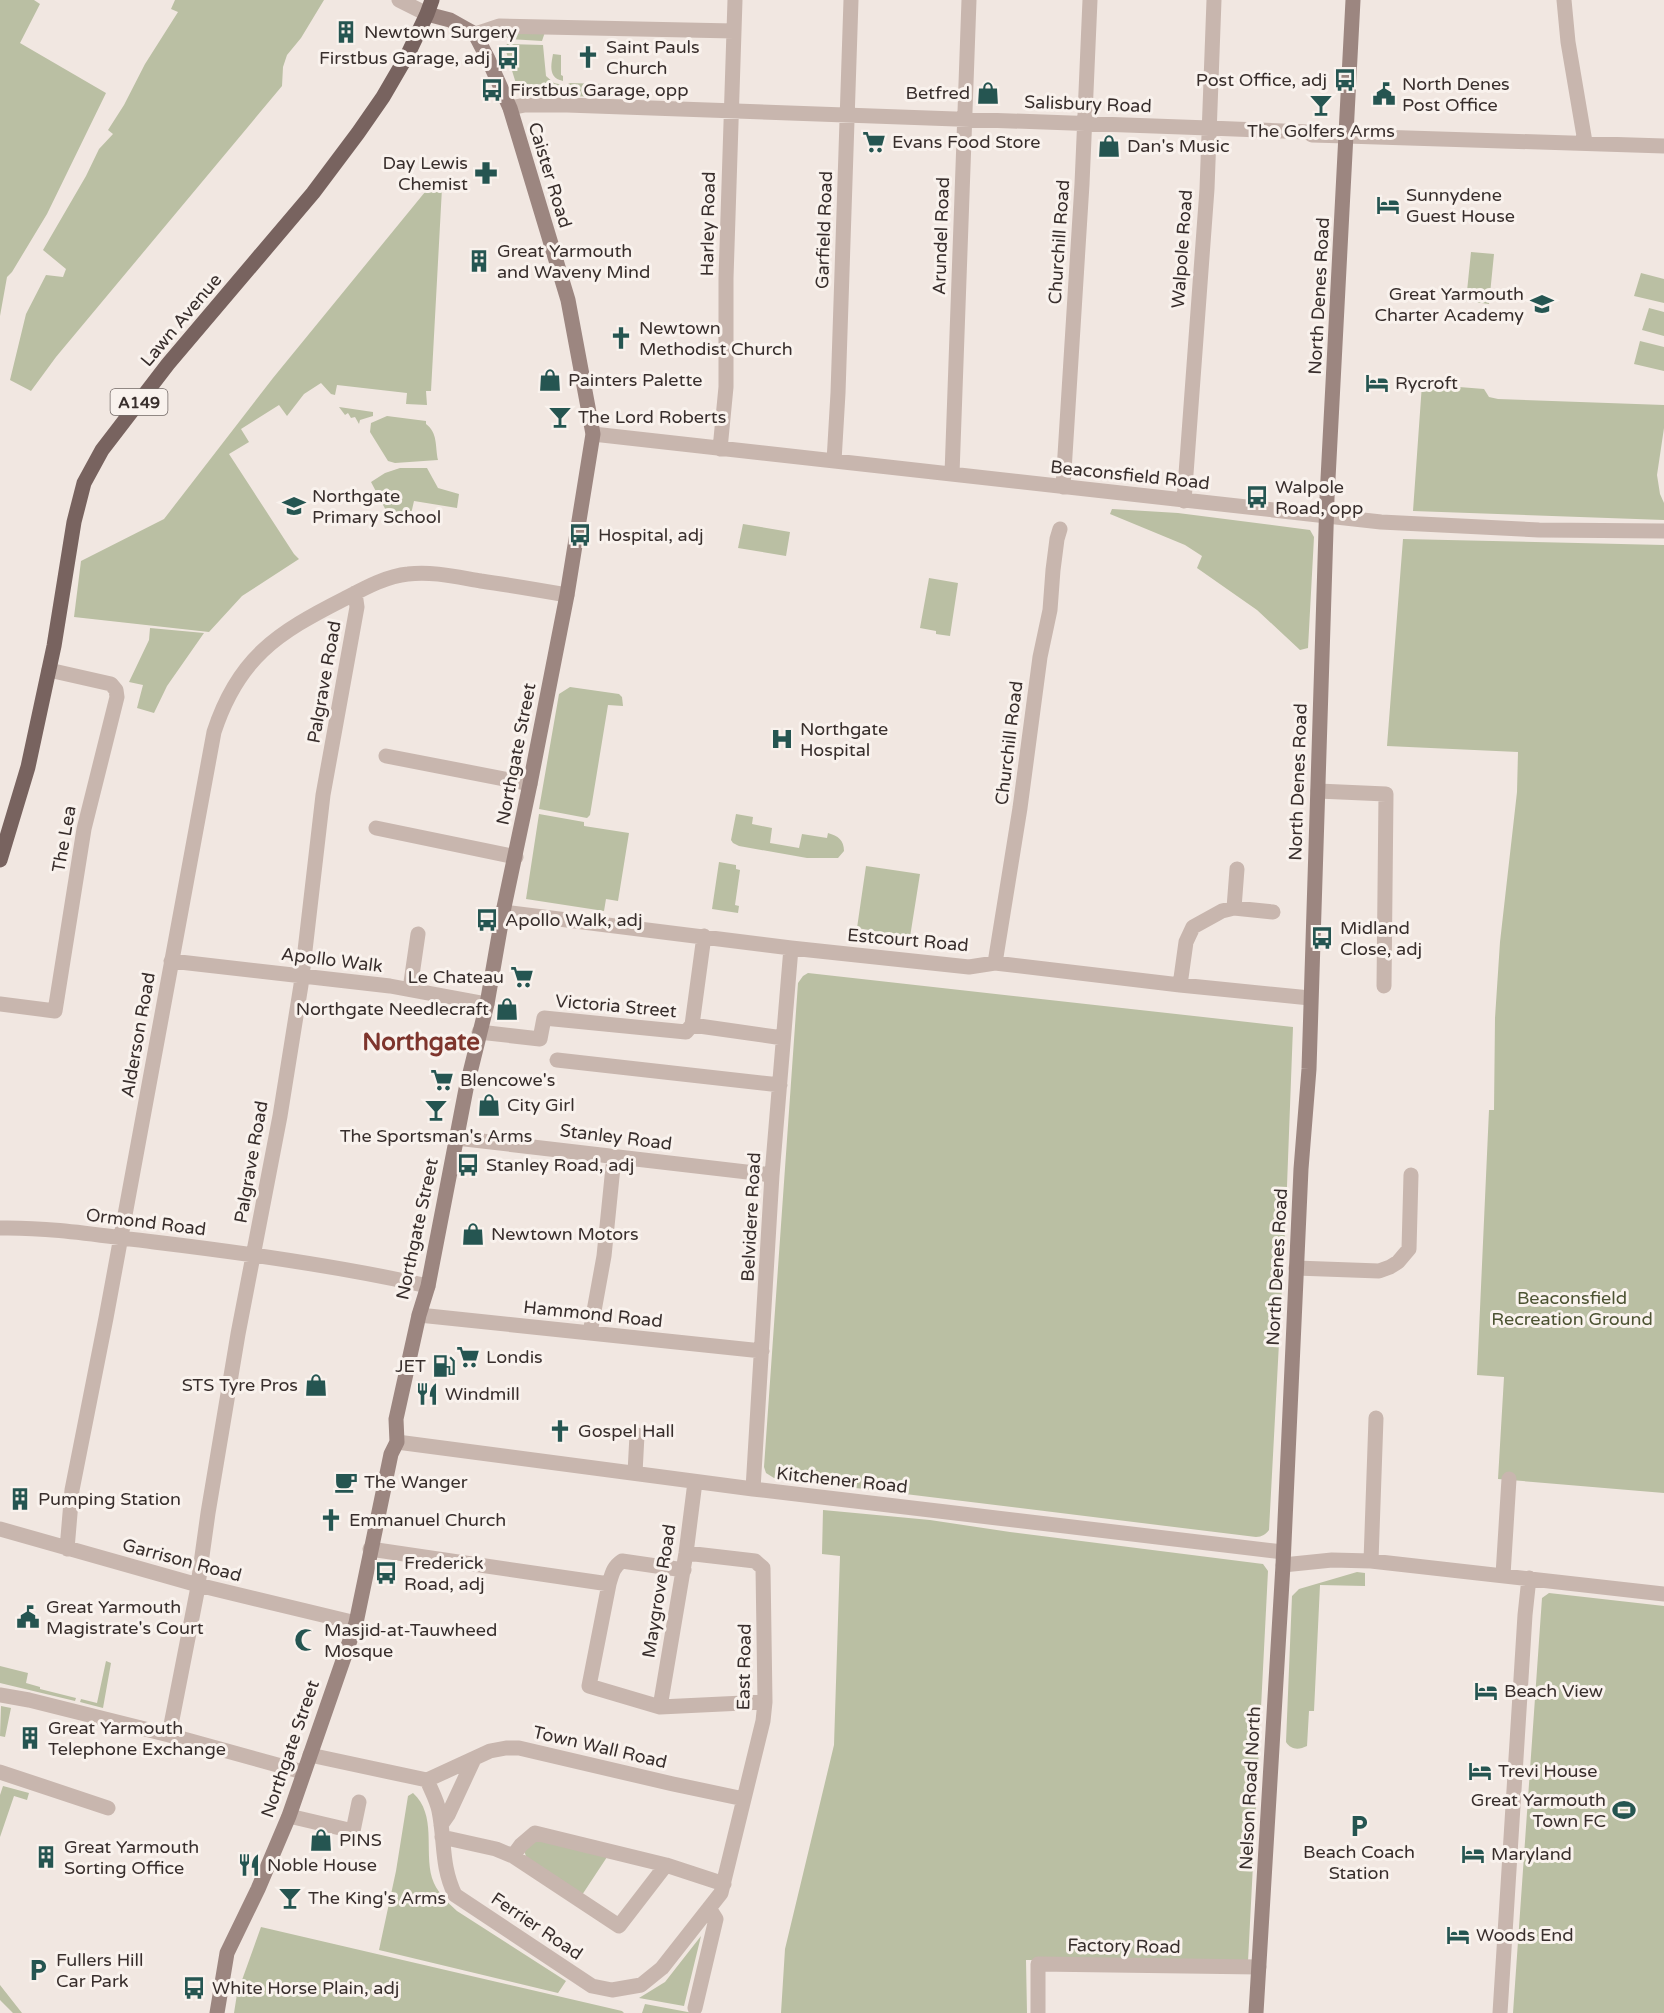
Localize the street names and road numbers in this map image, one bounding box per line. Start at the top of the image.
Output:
street label: Salisbury Road [1024,91,1152,117]
street label: Caister Road [523,119,577,231]
street label: Harley Road [696,171,720,277]
street label: Garfield Road [811,171,837,289]
street label: Arundel Road [928,177,954,295]
street label: Churchill Road [1044,179,1074,305]
street label: Walpole Road [1167,189,1197,309]
street label: North Denes Road [1304,217,1334,375]
street label: Lawn Avenue [136,269,226,371]
road number: A149 [110,389,168,415]
street label: Beaconsfield Road [1049,456,1211,494]
street label: Palgrave Road [302,619,346,745]
street label: Churchill Road [990,680,1028,806]
street label: Northgate Street [491,681,541,827]
street label: North Denes Road [1284,703,1312,861]
street label: The Lea [47,804,81,874]
street label: Estcourt Road [846,924,970,956]
street label: Apollo Walk [280,943,384,977]
street label: Alderson Road [116,971,160,1099]
street label: Victoria Street [554,990,678,1022]
street label: Palgrave Road [229,1099,273,1225]
street label: Stanley Road [559,1119,673,1155]
street label: Belvidere Road [737,1152,765,1282]
street label: Northgate Street [391,1156,443,1302]
street label: North Denes Road [1262,1188,1292,1346]
street label: Ormond Road [85,1204,207,1240]
street label: Hammond Road [522,1296,664,1332]
street label: Kitchener Road [775,1462,909,1498]
street label: Maygrove Road [638,1523,680,1659]
street label: Garrison Road [120,1534,244,1586]
street label: East Road [732,1623,756,1711]
street label: Northgate Street [256,1677,324,1821]
street label: Nelson Road North [1235,1706,1265,1870]
street label: Town Wall Road [531,1721,669,1773]
street label: Ferrier Road [487,1887,587,1965]
street label: Factory Road [1067,1934,1181,1958]

